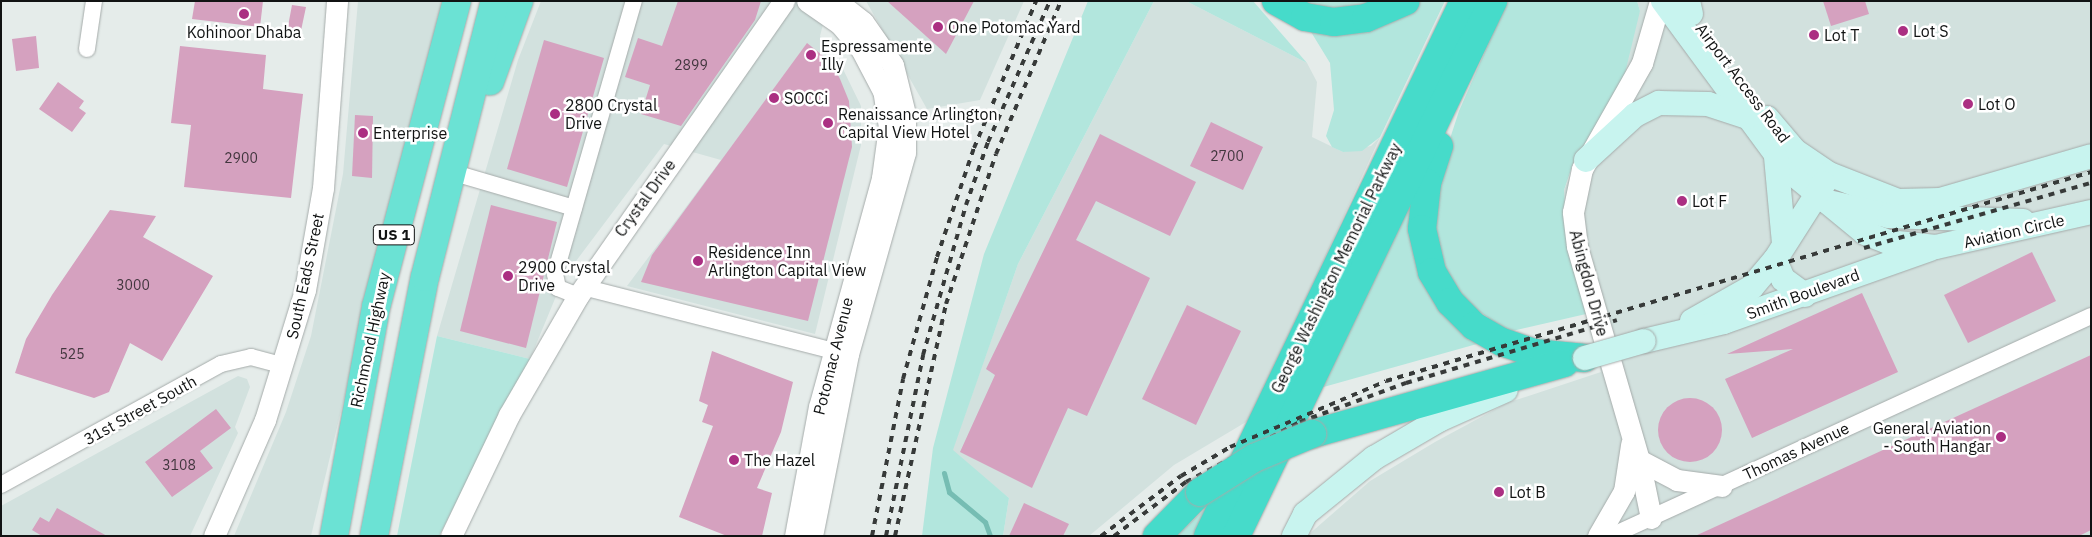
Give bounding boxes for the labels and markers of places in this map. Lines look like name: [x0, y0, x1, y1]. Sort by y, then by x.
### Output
marker: Kohinoor Dhaba: [238, 8, 250, 20]
place label: One Potomac Yard: [948, 17, 1080, 37]
marker: One Potomac Yard: [932, 21, 944, 33]
place label: Lot S: [1913, 21, 1949, 41]
place label: Kohinoor Dhaba: [187, 22, 301, 42]
place label: Lot T: [1824, 25, 1859, 45]
marker: Lot S: [1897, 25, 1909, 37]
marker: Lot T: [1808, 29, 1820, 41]
place label: Espressamente Illy: [821, 36, 932, 74]
marker: Espressamente Illy: [805, 49, 817, 61]
place label: SOCCi: [784, 88, 828, 108]
marker: SOCCi: [768, 92, 780, 104]
place label: Lot O: [1978, 94, 2016, 114]
place label: 2800 Crystal Drive: [565, 95, 657, 133]
marker: Lot O: [1962, 98, 1974, 110]
place label: Renaissance Arlington Capital View Hotel: [838, 104, 998, 142]
marker: 2800 Crystal Drive: [549, 108, 561, 120]
marker: Renaissance Arlington Capital View Hotel: [822, 117, 834, 129]
place label: Enterprise: [373, 123, 447, 143]
marker: Enterprise: [357, 127, 369, 139]
place label: Lot F: [1692, 191, 1727, 211]
marker: Lot F: [1676, 195, 1688, 207]
place label: Residence Inn Arlington Capital View: [708, 242, 866, 280]
marker: Residence Inn Arlington Capital View: [692, 255, 704, 267]
place label: 2900 Crystal Drive: [518, 257, 610, 295]
marker: 2900 Crystal Drive: [502, 270, 514, 282]
place label: General Aviation - South Hangar: [1873, 418, 1991, 456]
marker: General Aviation - South Hangar: [1995, 431, 2007, 443]
place label: The Hazel: [744, 450, 815, 470]
marker: The Hazel: [728, 454, 740, 466]
place label: Lot B: [1509, 482, 1546, 502]
marker: Lot B: [1493, 486, 1505, 498]

